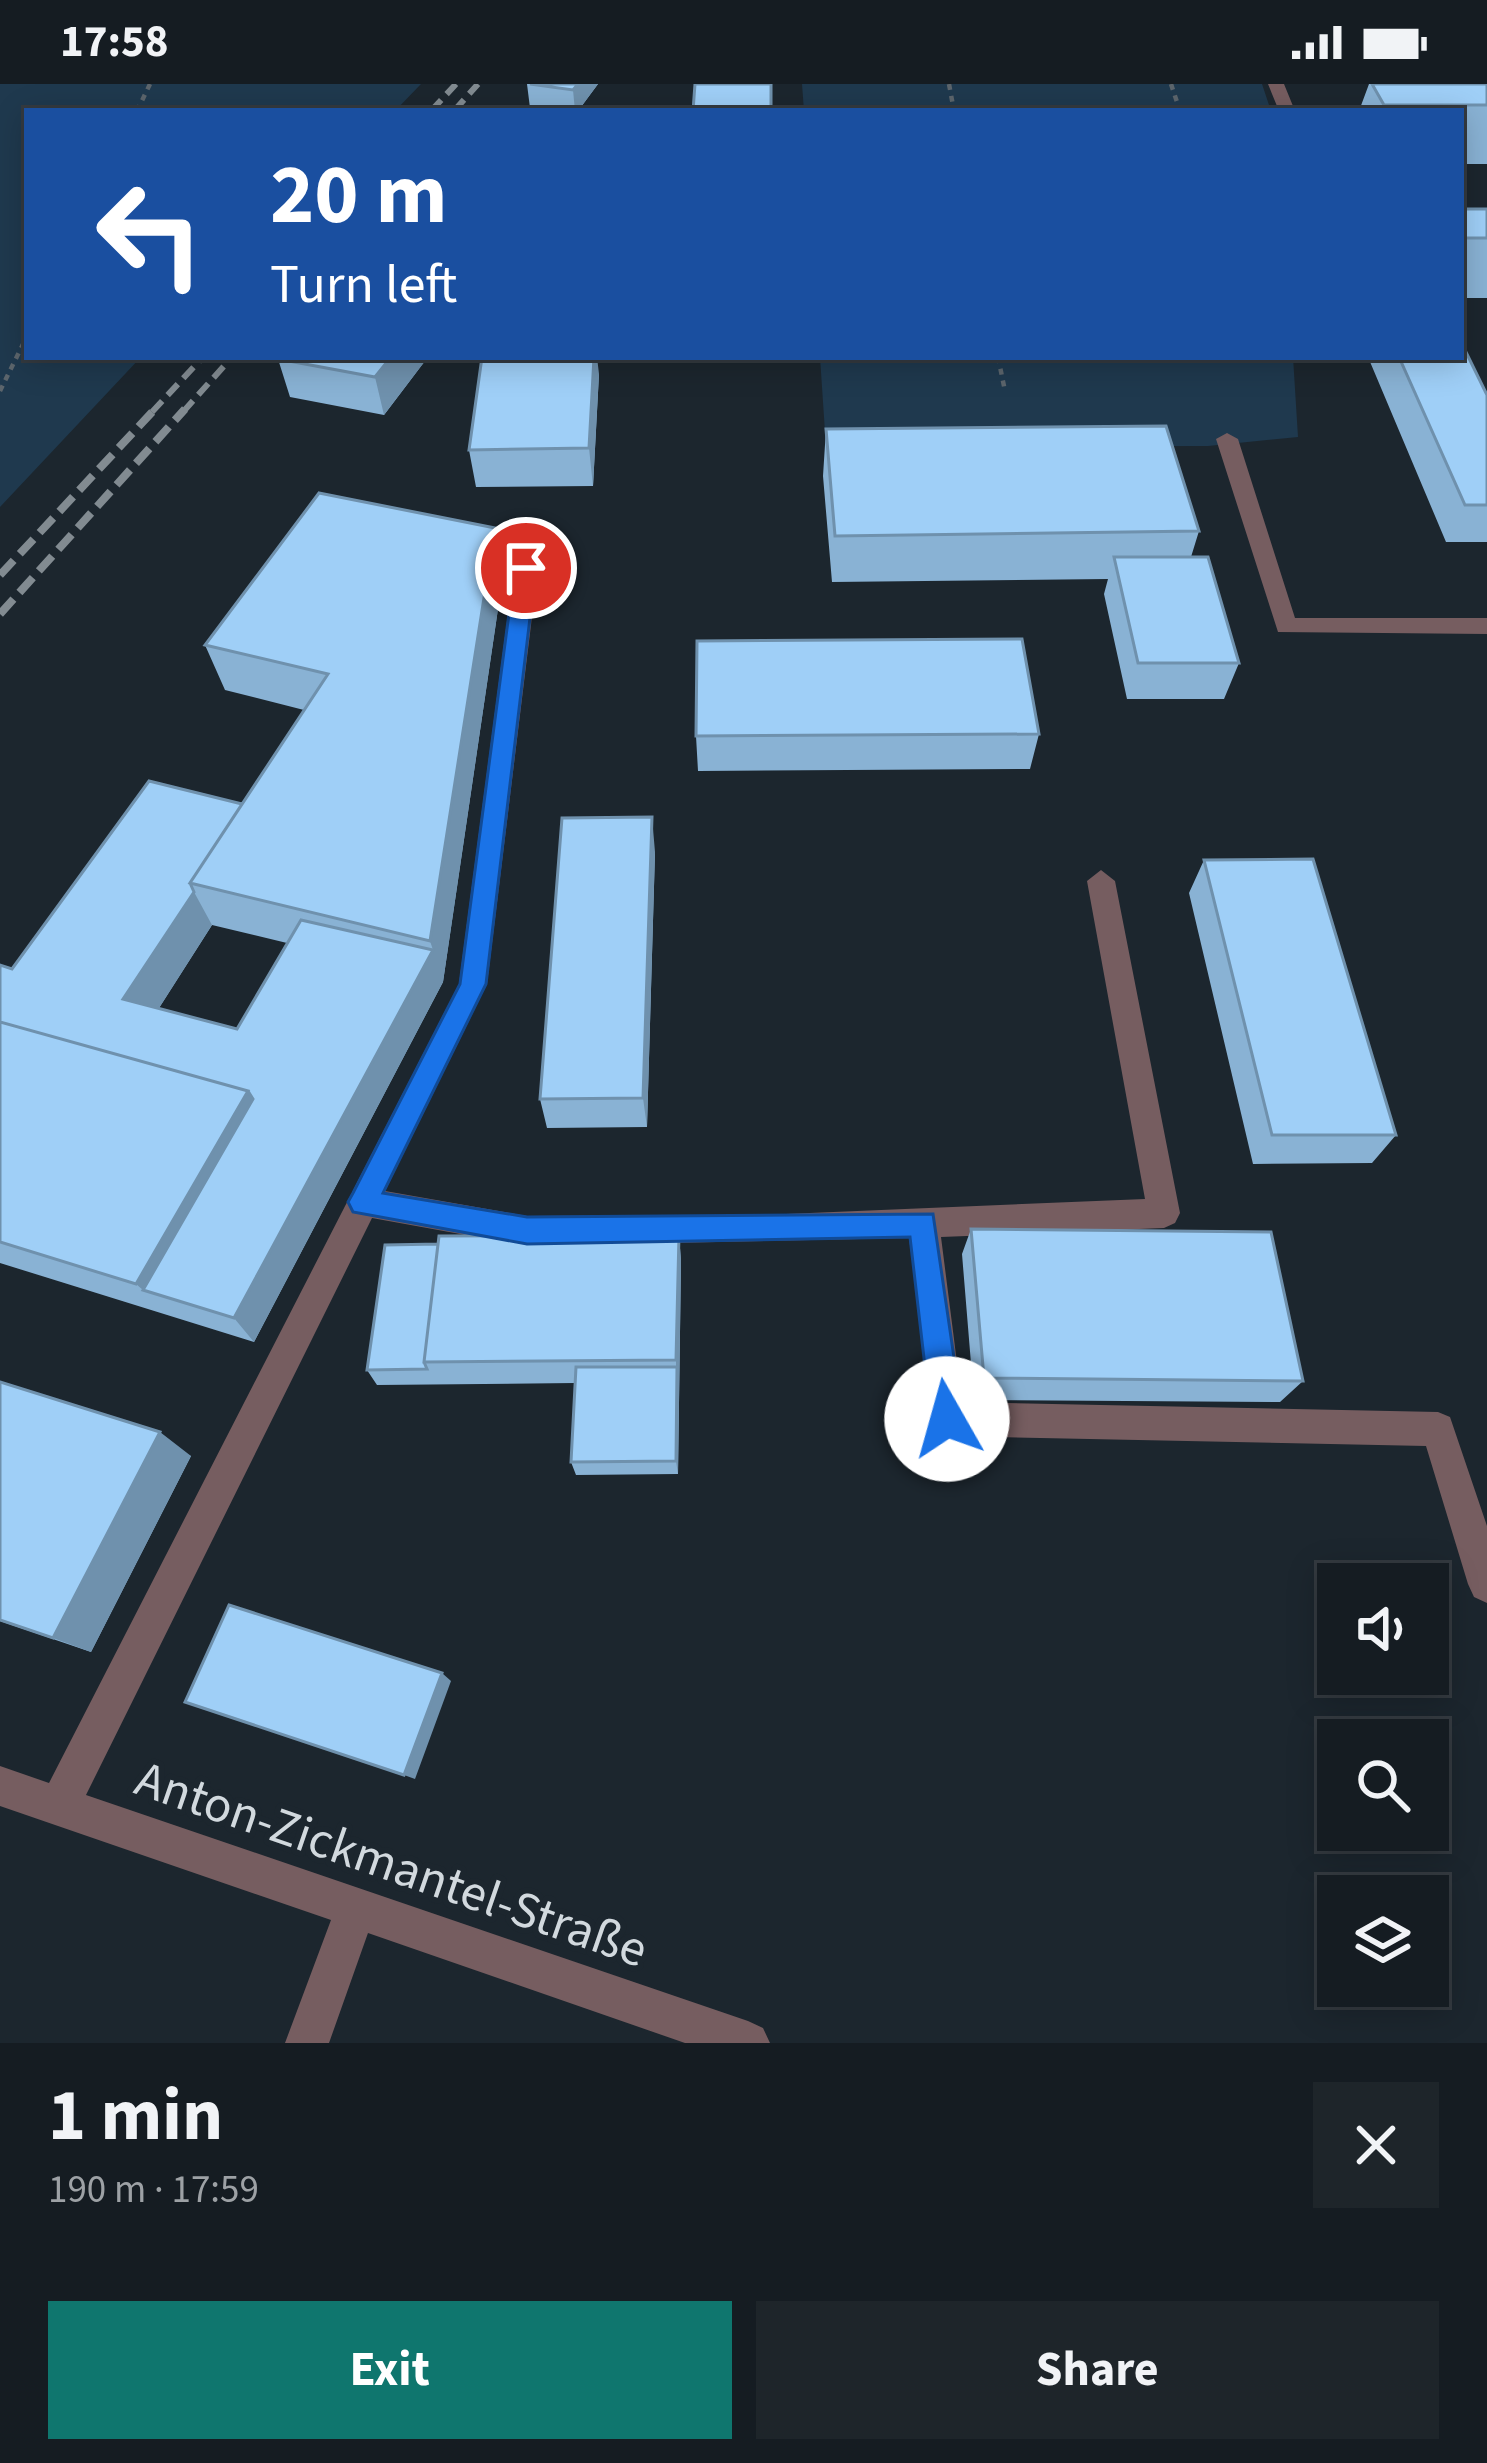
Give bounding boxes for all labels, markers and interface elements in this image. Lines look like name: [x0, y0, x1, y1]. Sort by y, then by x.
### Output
text: 17:58: [60, 10, 169, 74]
text: 20 m: [270, 136, 448, 256]
icon: left: [72, 156, 228, 312]
text: Turn left: [270, 247, 457, 324]
pin: [475, 517, 577, 619]
icon: arrive: [493, 535, 559, 601]
position arrow: [884, 1356, 1010, 1482]
map controls: [1317, 1563, 1449, 2007]
button: sound: [1317, 1563, 1449, 1695]
button: search: [1317, 1719, 1449, 1851]
street label: Anton-Zickmantel-Straße: [126, 1743, 657, 1986]
button: layers: [1317, 1875, 1449, 2007]
text: 1 min: [48, 2065, 223, 2168]
button: close: [1313, 2082, 1439, 2208]
text: 190 m · 17:59: [48, 2162, 259, 2218]
button: Exit: [48, 2301, 732, 2439]
button: Share: [756, 2301, 1439, 2439]

